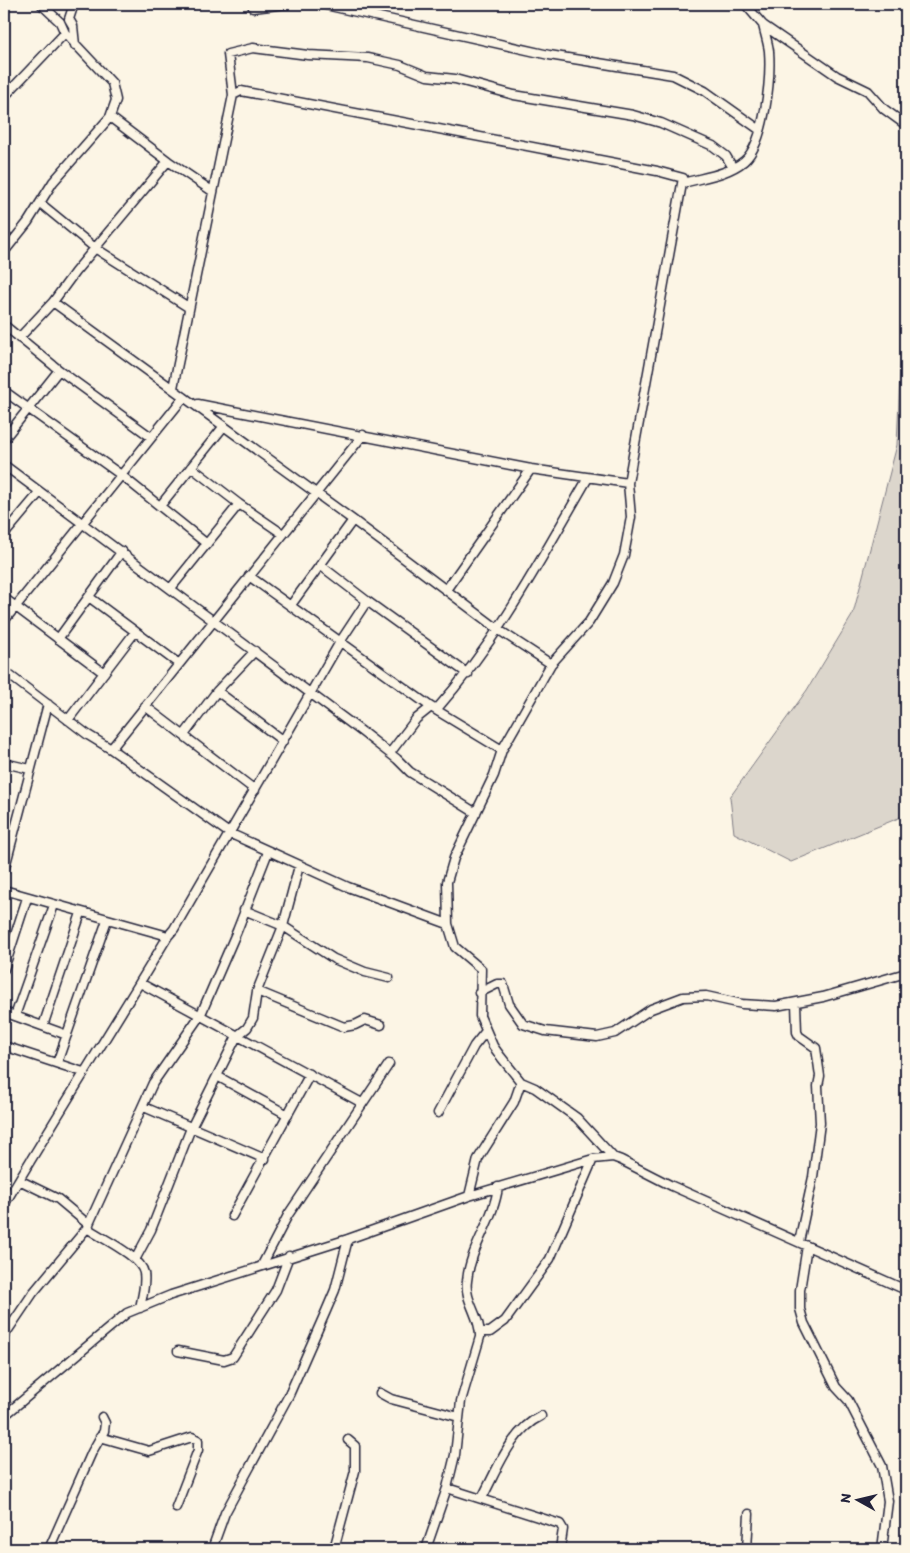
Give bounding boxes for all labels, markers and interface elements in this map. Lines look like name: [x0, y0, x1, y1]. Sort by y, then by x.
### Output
north arrow: [832, 1476, 882, 1526]
text: N: [837, 1492, 855, 1504]

